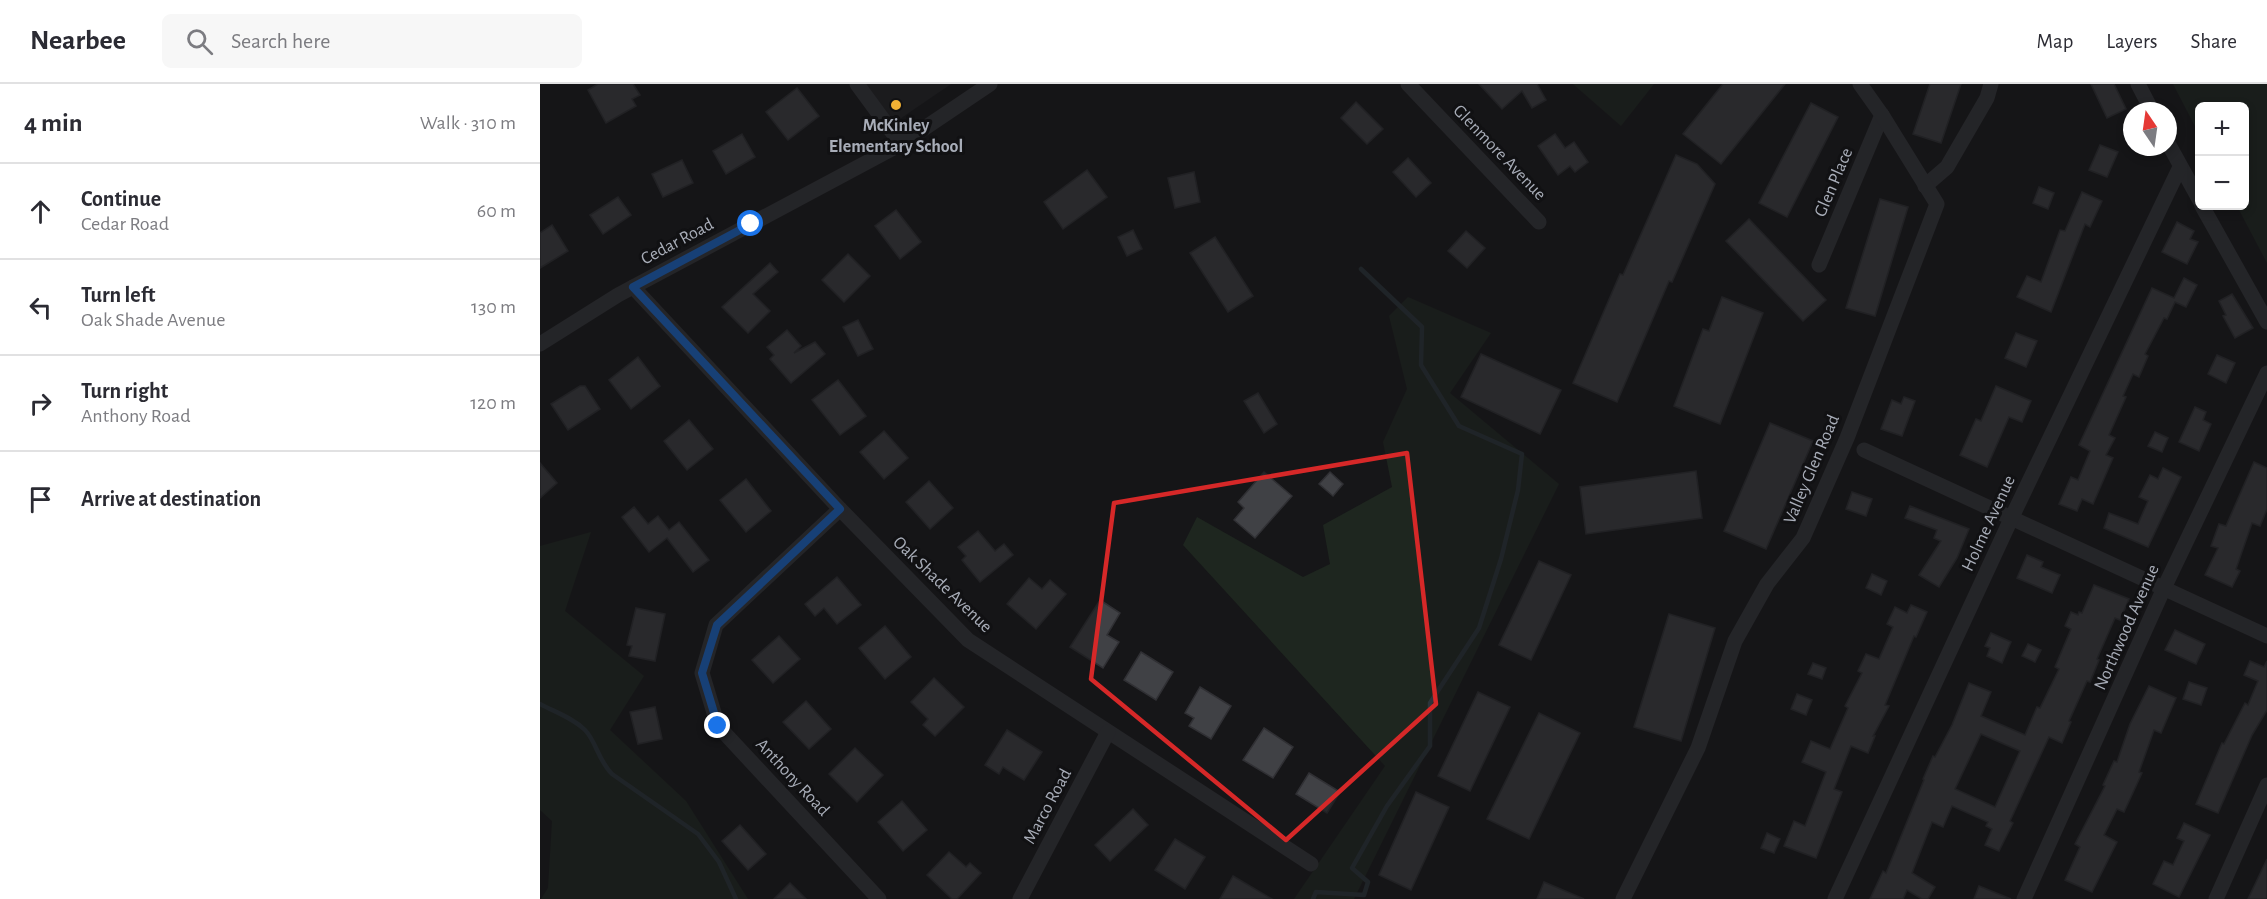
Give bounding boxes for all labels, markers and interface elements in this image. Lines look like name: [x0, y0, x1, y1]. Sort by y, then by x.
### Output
search box: [162, 14, 582, 68]
icon: search: [183, 25, 216, 58]
text: Nearbee: [30, 27, 126, 55]
text: Search here: [231, 30, 330, 52]
text: Map: [2037, 31, 2073, 52]
text: Layers: [2106, 31, 2157, 52]
text: Share: [2190, 31, 2237, 52]
marker: McKinley Elementary School: [889, 98, 903, 112]
street label: Glenmore Avenue: [1449, 101, 1549, 204]
north arrow: [2123, 102, 2177, 156]
map controls: [2195, 102, 2249, 210]
button: +: [2195, 102, 2249, 156]
text: 4 min: [24, 110, 83, 136]
text: Walk · 310 m: [420, 113, 516, 133]
place label: McKinley Elementary School: [829, 117, 963, 156]
street label: Glen Place: [1811, 145, 1856, 219]
button: −: [2195, 156, 2249, 210]
text: Continue: [81, 188, 161, 210]
icon: ahead: [24, 195, 57, 228]
text: 60 m: [477, 201, 516, 221]
route start: [737, 210, 763, 236]
text: Cedar Road: [81, 214, 169, 234]
street label: Cedar Road: [638, 215, 717, 268]
text: Turn left: [81, 284, 155, 306]
icon: left: [24, 291, 57, 324]
text: 130 m: [471, 297, 516, 317]
text: Oak Shade Avenue: [81, 310, 225, 330]
text: Turn right: [81, 380, 168, 402]
icon: right: [24, 387, 57, 420]
text: 120 m: [470, 393, 516, 413]
text: Anthony Road: [81, 406, 191, 426]
street label: Valley Glen Road: [1781, 412, 1843, 527]
street label: Holme Avenue: [1959, 473, 2019, 574]
icon: arrive: [24, 483, 57, 516]
text: Arrive at destination: [81, 488, 261, 510]
street label: Oak Shade Avenue: [889, 533, 995, 636]
street label: Northwood Avenue: [2091, 562, 2163, 693]
route end: [704, 712, 730, 738]
street label: Anthony Road: [752, 735, 833, 820]
street label: Marco Road: [1021, 766, 1075, 847]

